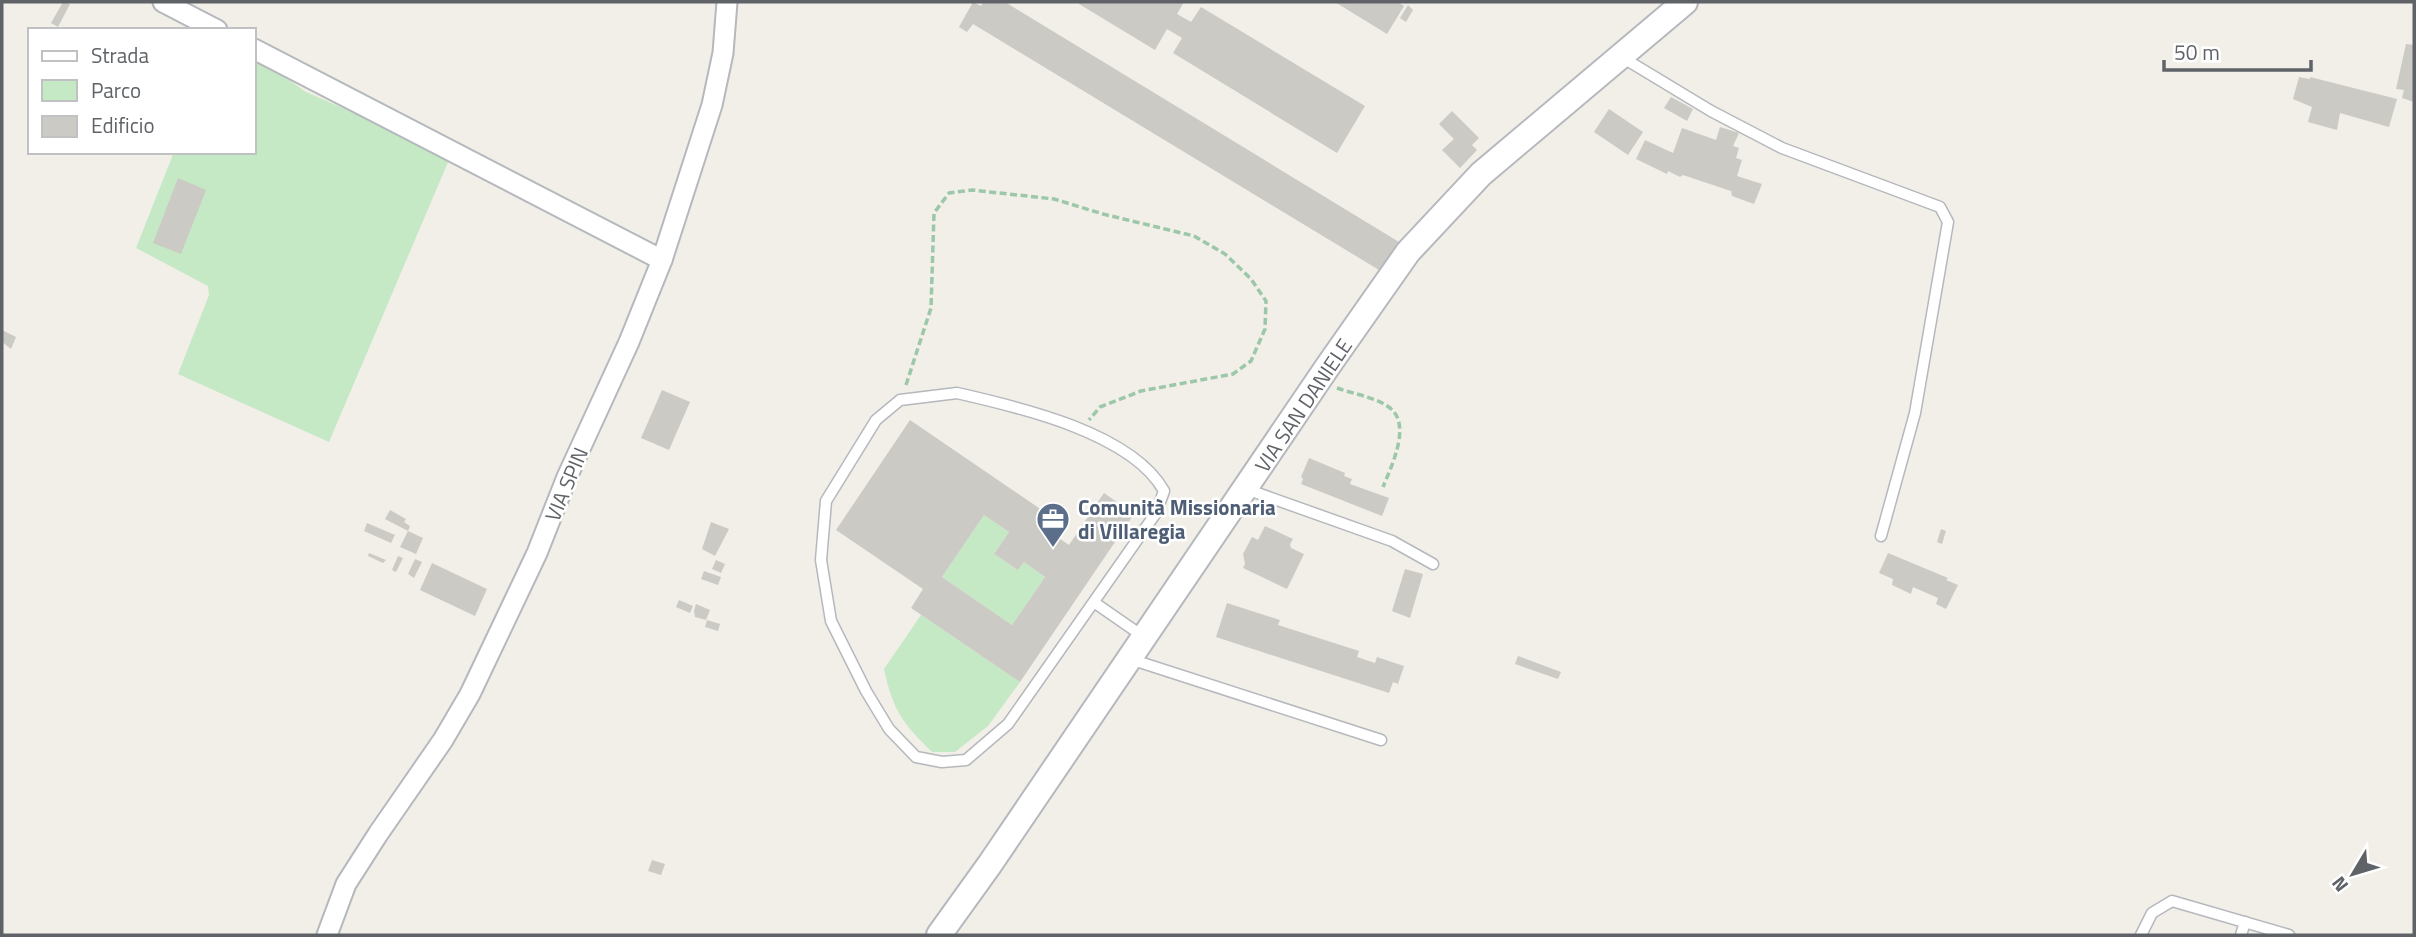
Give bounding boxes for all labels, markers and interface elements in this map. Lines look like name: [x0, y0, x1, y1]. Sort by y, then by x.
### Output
legend: [28, 28, 256, 154]
scale bar: [2164, 28, 2311, 72]
text: 50 m: [2174, 36, 2220, 68]
text: Strada: [91, 39, 149, 71]
text: Parco: [91, 74, 141, 106]
text: Edificio: [91, 109, 155, 141]
street label: VIA SAN DANIELE: [1246, 332, 1360, 478]
street label: VIA SPIN: [536, 442, 596, 526]
place label: Comunità Missionaria di Villaregia: [1078, 491, 1276, 547]
office icon: Comunità Missionaria di Villaregia: [1034, 500, 1072, 549]
north arrow: [2318, 839, 2388, 909]
text: N: [2324, 871, 2355, 899]

